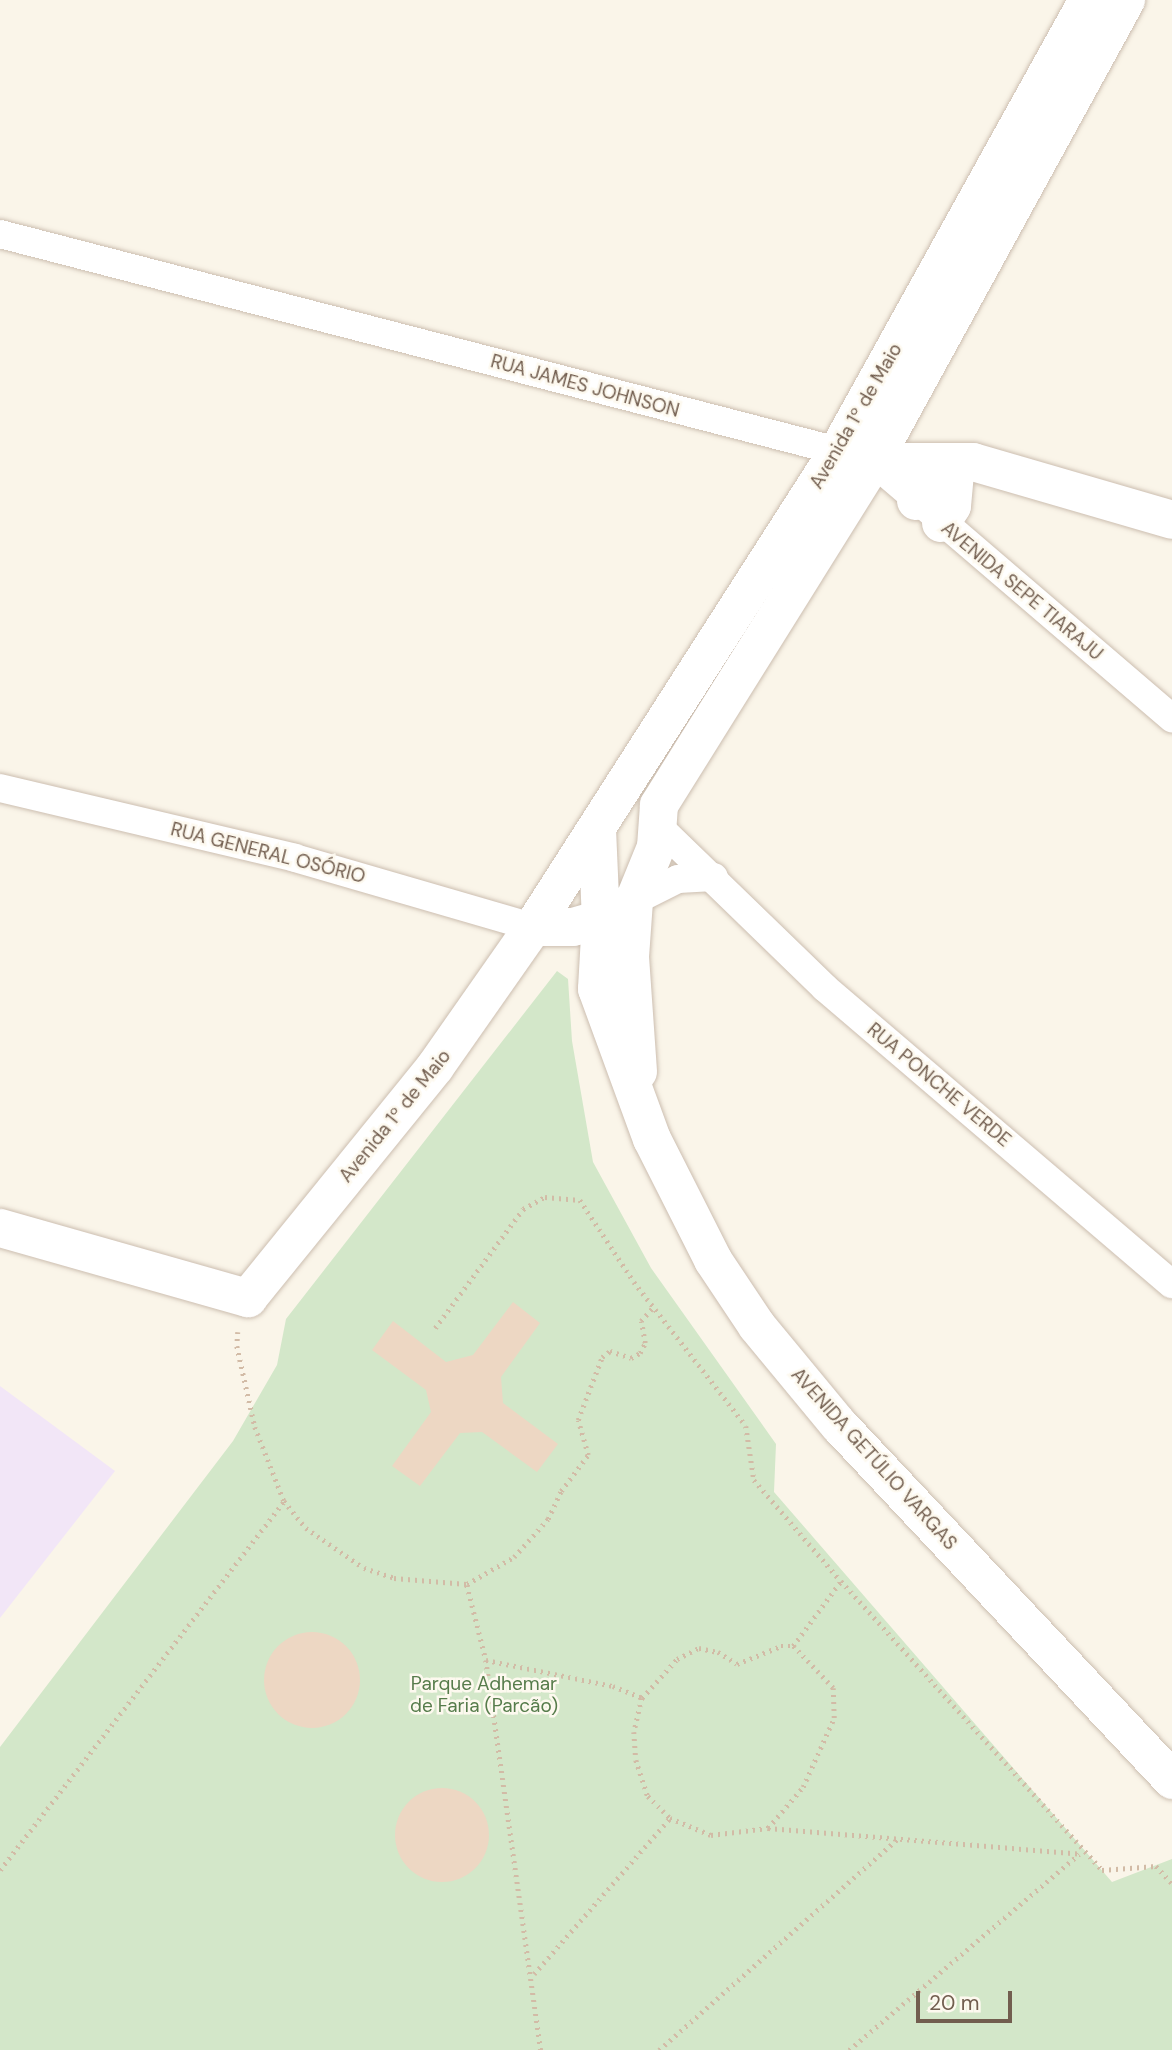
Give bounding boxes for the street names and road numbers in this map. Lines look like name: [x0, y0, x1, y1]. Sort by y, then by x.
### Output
street label: Avenida 1º de Maio: [805, 339, 907, 493]
street label: RUA JAMES JOHNSON: [488, 350, 682, 422]
street label: AVENIDA SEPE TIARAJU: [937, 517, 1107, 665]
street label: RUA GENERAL OSÓRIO: [168, 818, 368, 888]
street label: RUA PONCHE VERDE: [863, 1018, 1015, 1152]
street label: Avenida 1º de Maio: [334, 1045, 456, 1187]
street label: AVENIDA GETÚLIO VARGAS: [786, 1363, 962, 1555]

